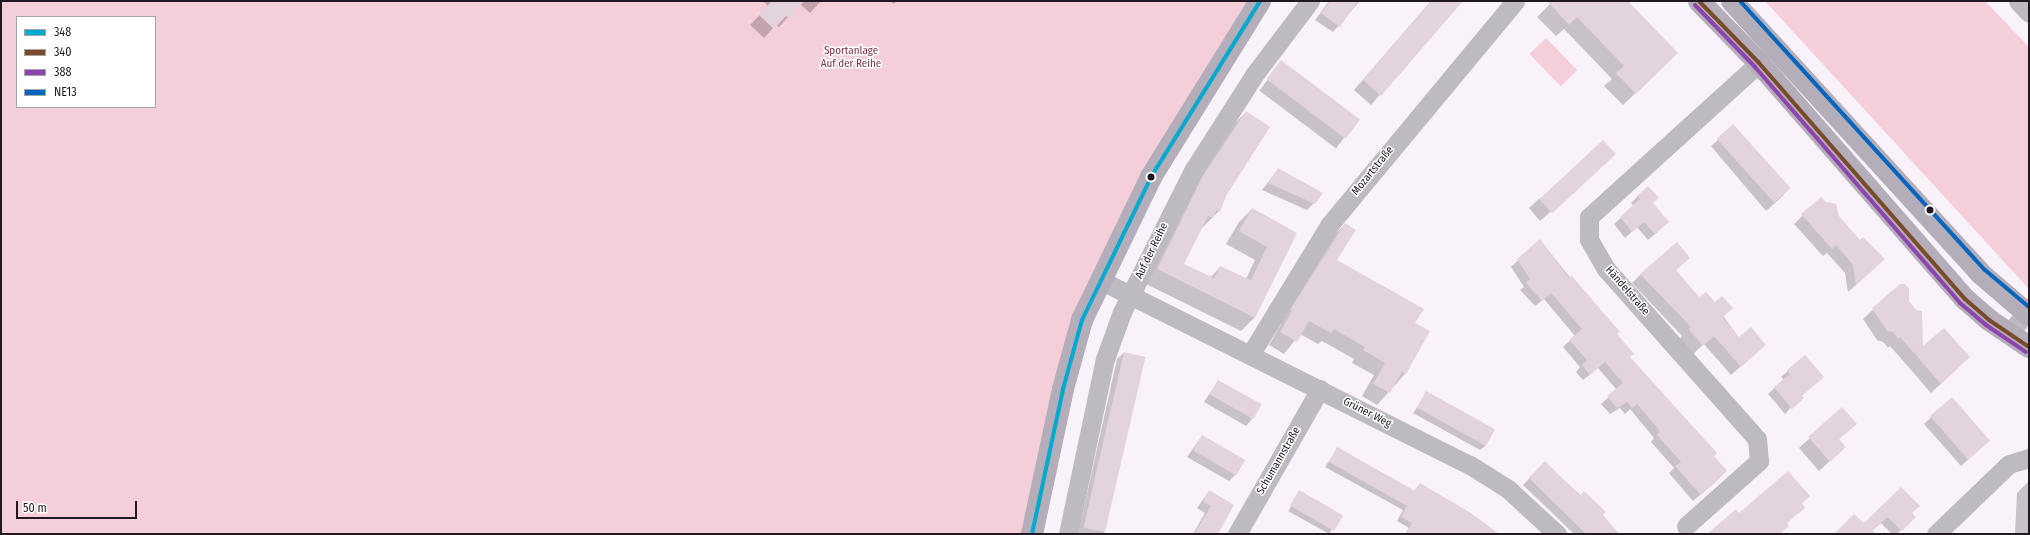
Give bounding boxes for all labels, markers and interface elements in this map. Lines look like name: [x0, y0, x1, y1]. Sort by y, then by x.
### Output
legend: [16, 16, 156, 108]
text: 348: [54, 25, 71, 39]
text: 340: [54, 45, 71, 59]
park label: Sportanlage Auf der Reihe: [821, 45, 881, 71]
text: 388: [54, 65, 71, 79]
text: NE13: [54, 85, 77, 99]
street label: Mozartstraße: [1349, 144, 1397, 198]
unlabelled marker: [1146, 172, 1156, 182]
unlabelled marker: [1925, 205, 1935, 215]
street label: Auf der Reihe: [1133, 221, 1171, 281]
street label: Händelstraße: [1602, 264, 1652, 318]
street label: Grüner Weg: [1341, 395, 1393, 431]
street label: Schumannstraße: [1254, 425, 1304, 497]
scale bar: [18, 493, 139, 519]
text: 50 m: [23, 501, 47, 515]

